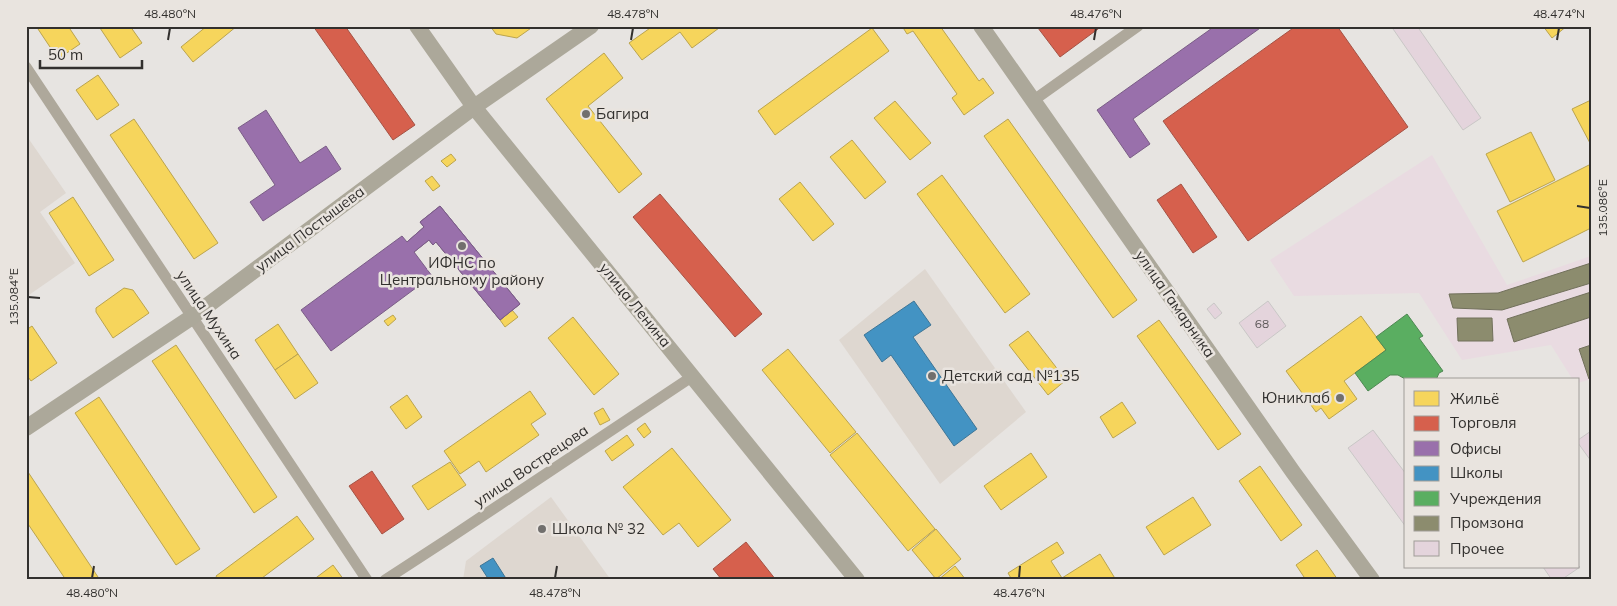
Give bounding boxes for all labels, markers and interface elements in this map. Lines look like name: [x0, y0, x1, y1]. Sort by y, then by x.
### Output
text: 48.480°N: [144, 6, 196, 21]
text: 48.478°N: [607, 6, 659, 21]
text: 48.476°N: [1070, 6, 1122, 21]
text: 48.474°N: [1533, 6, 1585, 21]
scale bar: [40, 38, 142, 70]
text: 50 m: [48, 45, 83, 64]
place label: Багира: [596, 104, 649, 123]
marker: Багира: [580, 108, 592, 120]
text: 135.086°E: [1595, 179, 1610, 237]
street label: улица Постышева: [251, 181, 368, 276]
marker: ИФНС по Центральному району: [456, 240, 468, 252]
street label: улица Гамарника: [1131, 246, 1219, 361]
place label: ИФНС по Центральному району: [380, 253, 544, 289]
street label: улица Ленина: [595, 259, 675, 351]
street label: улица Мухина: [173, 266, 246, 363]
text: 135.084°E: [6, 268, 21, 326]
house number: 68: [1255, 316, 1269, 331]
place label: Детский сад №135: [942, 366, 1080, 385]
marker: Детский сад №135: [926, 370, 938, 382]
legend: [1404, 378, 1580, 568]
place label: Юниклаб: [1262, 388, 1330, 407]
text: Жильё: [1450, 389, 1499, 408]
marker: Юниклаб: [1334, 392, 1346, 404]
text: Торговля: [1450, 413, 1517, 432]
street label: улица Вострецова: [470, 420, 592, 511]
text: Офисы: [1450, 439, 1502, 458]
text: Школы: [1450, 463, 1503, 482]
text: Учреждения: [1449, 489, 1542, 508]
text: Промзона: [1450, 513, 1524, 532]
place label: Школа № 32: [552, 519, 645, 538]
marker: Школа № 32: [536, 523, 548, 535]
text: Прочее: [1450, 539, 1504, 558]
text: 48.480°N: [66, 585, 118, 600]
text: 48.478°N: [529, 585, 581, 600]
text: 48.476°N: [993, 585, 1045, 600]

